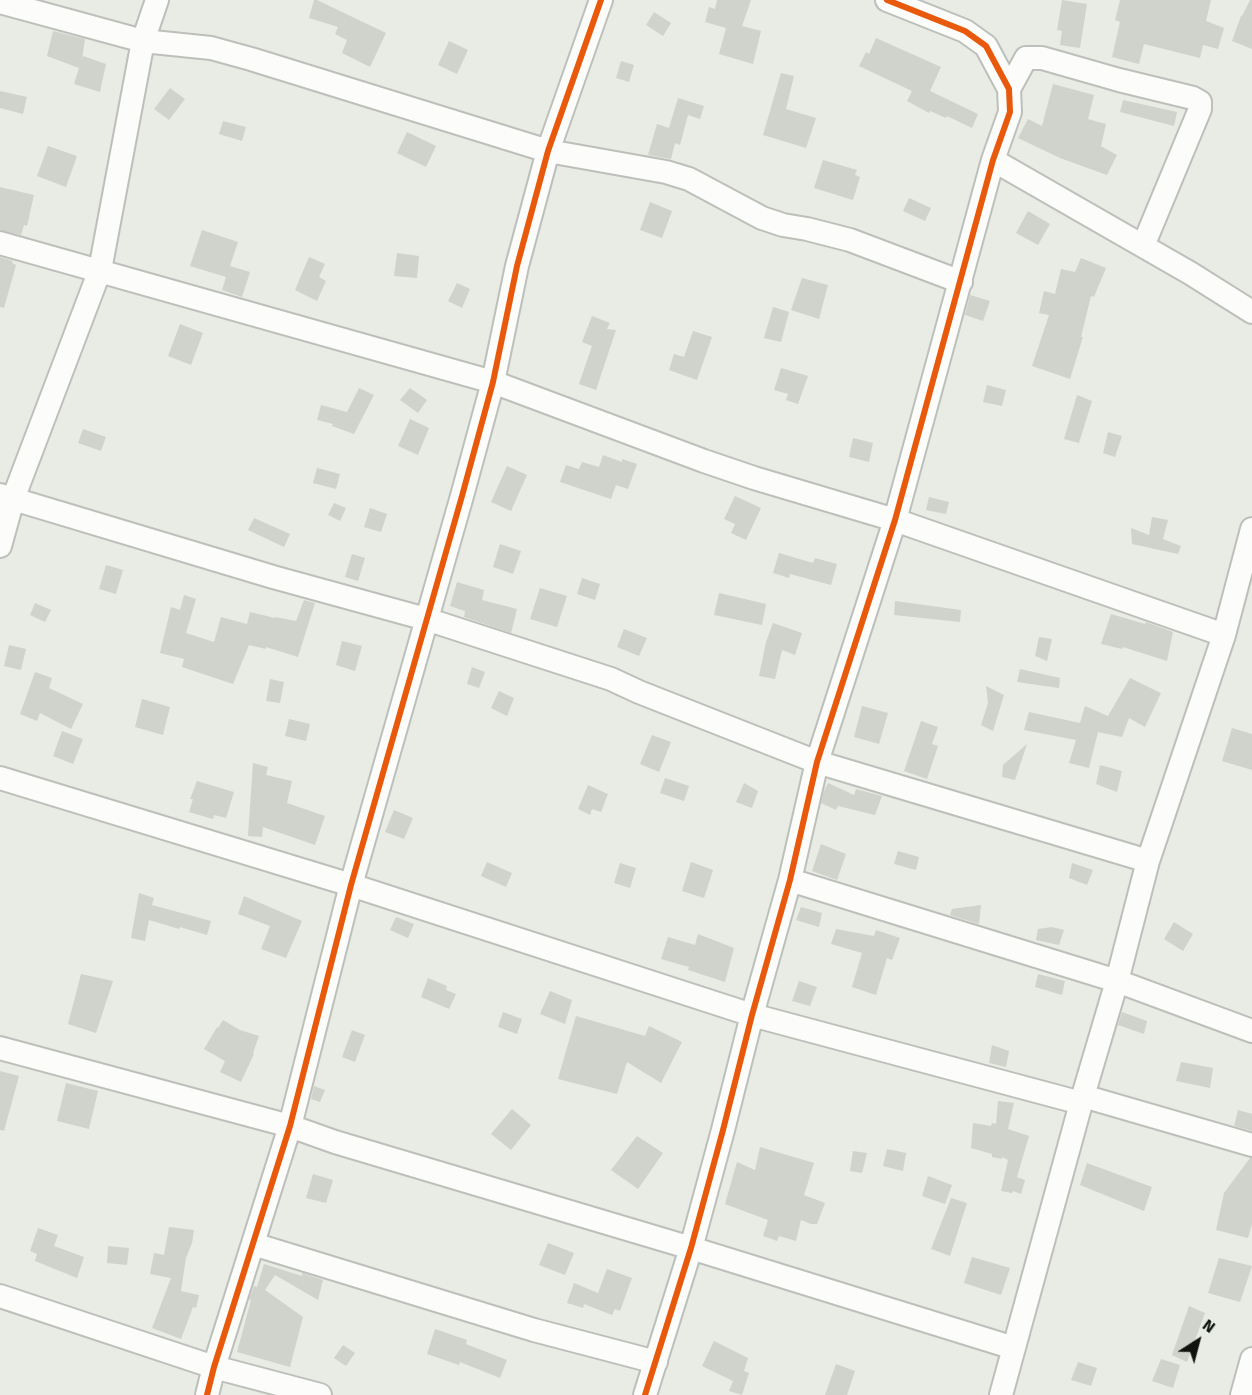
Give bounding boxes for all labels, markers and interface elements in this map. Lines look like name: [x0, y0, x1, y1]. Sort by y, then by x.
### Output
north arrow: [1168, 1311, 1228, 1371]
text: N: [1199, 1315, 1219, 1337]

